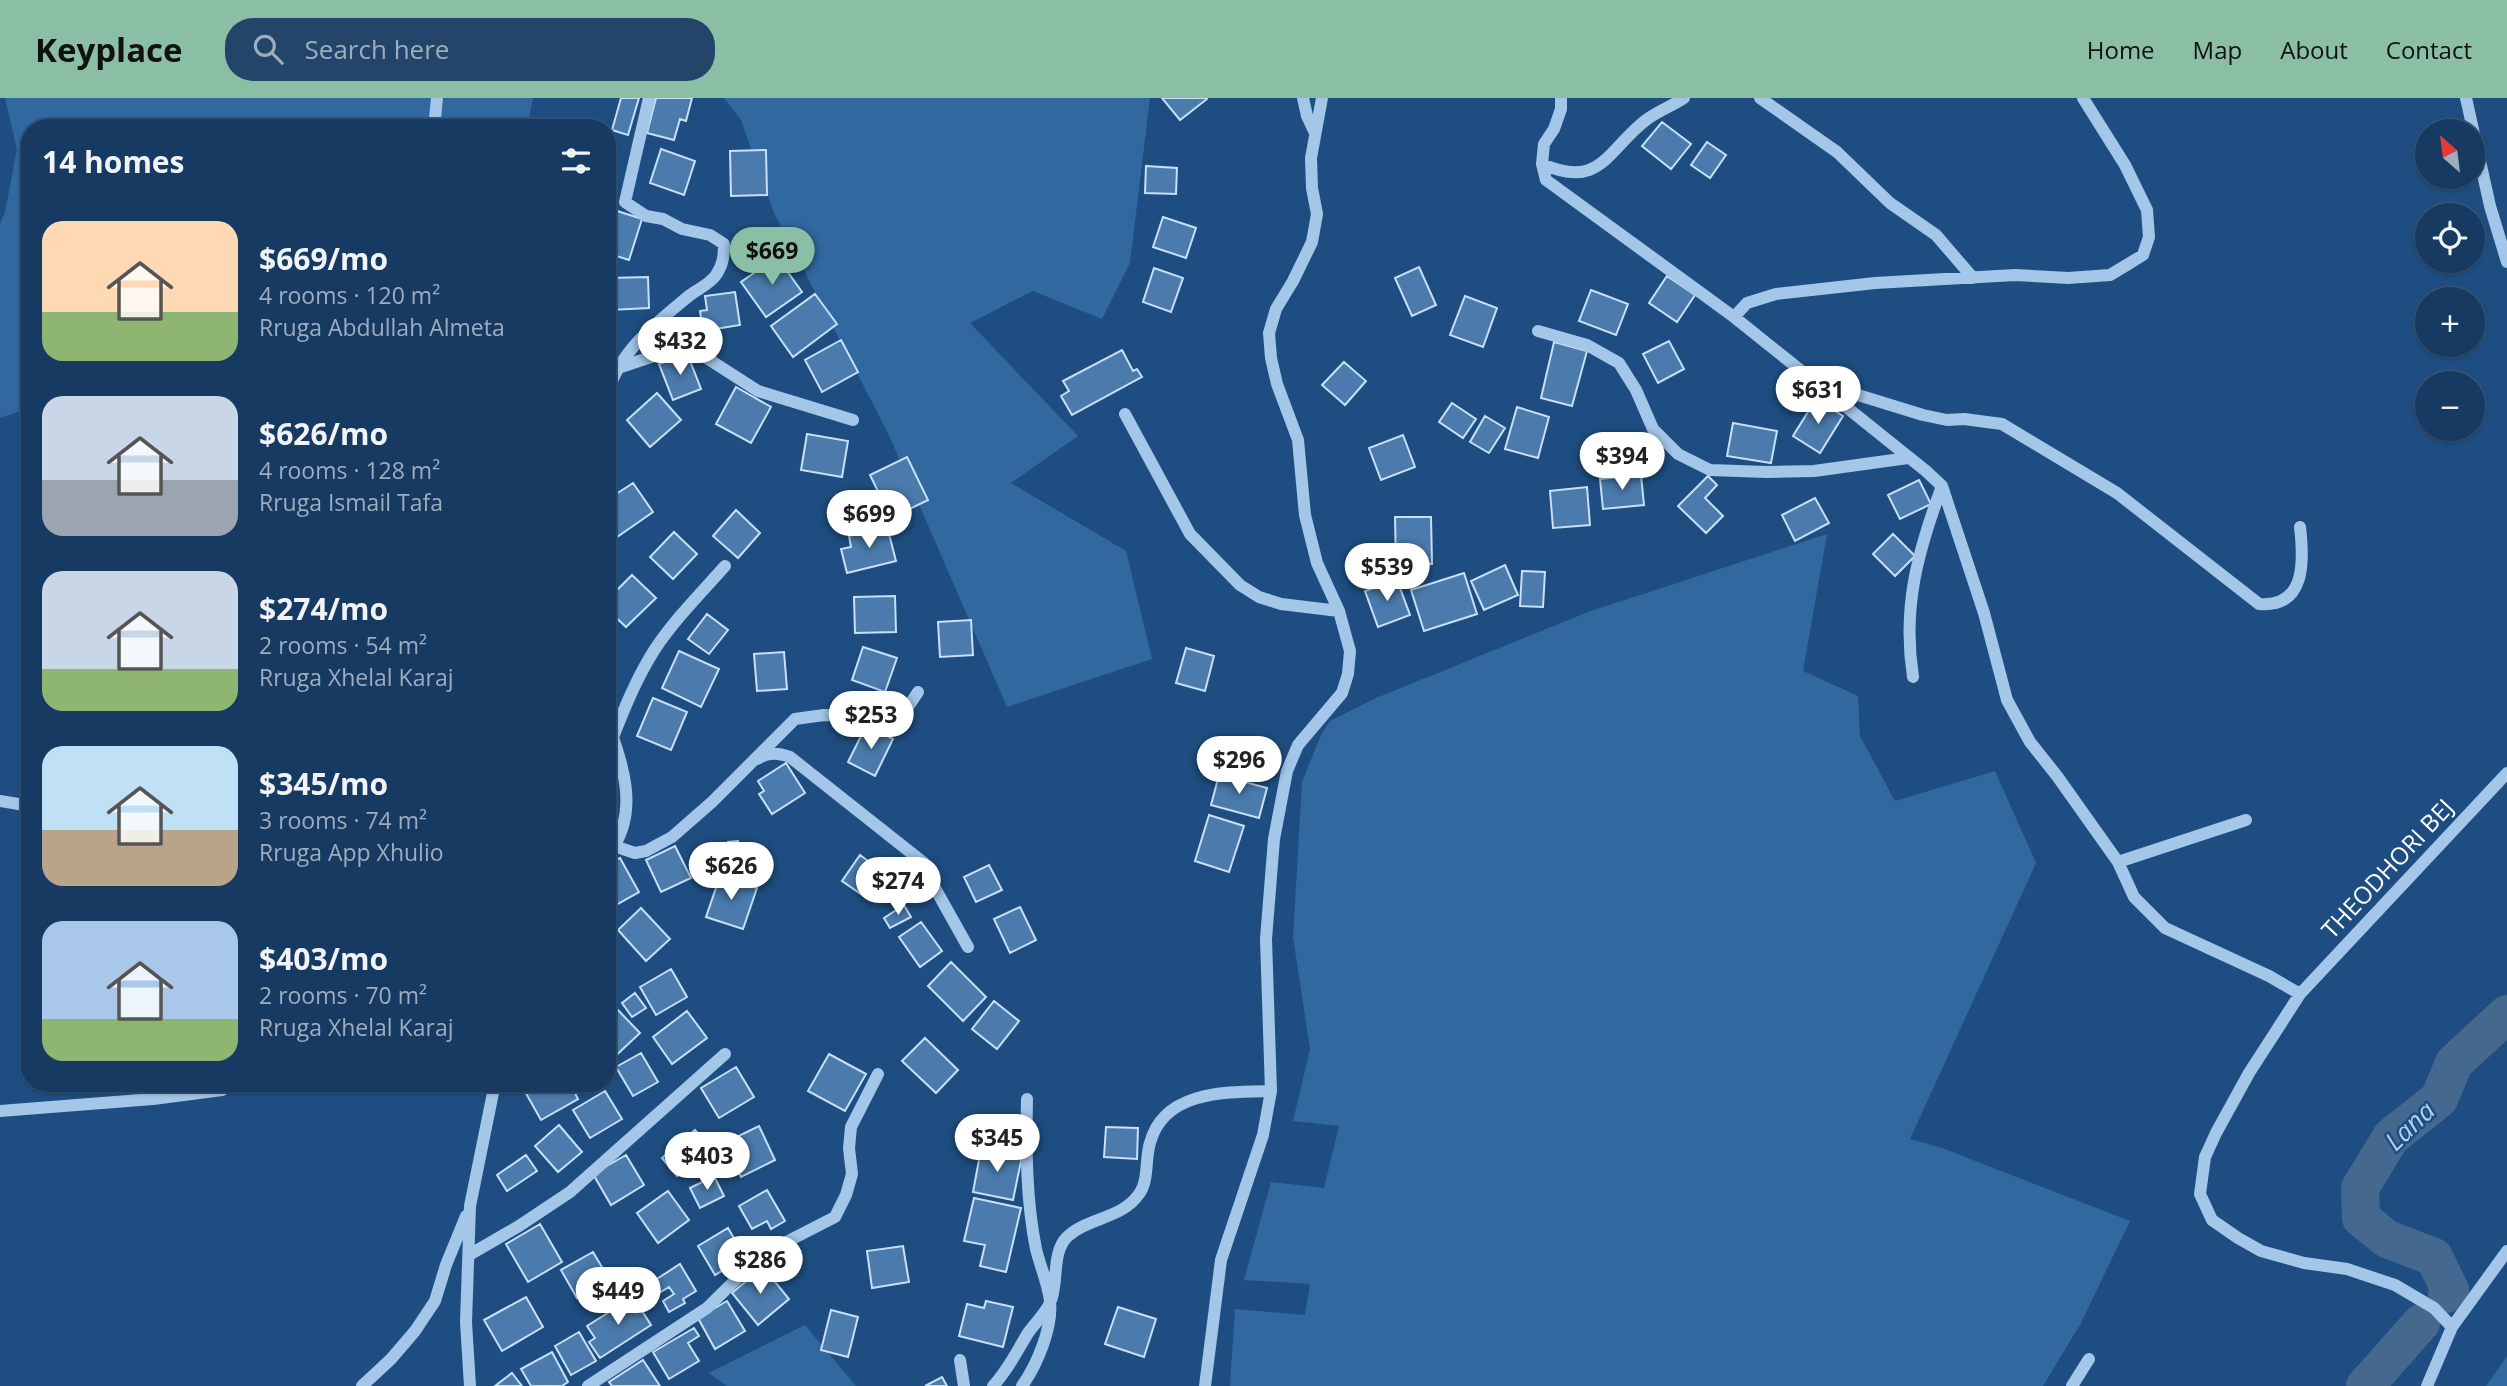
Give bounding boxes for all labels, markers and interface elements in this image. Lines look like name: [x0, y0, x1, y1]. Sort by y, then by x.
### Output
search box: [225, 18, 715, 81]
text: Keyplace: [35, 27, 183, 72]
icon: search: [249, 30, 287, 68]
text: Search here: [305, 31, 449, 67]
text: Home: [2087, 33, 2155, 66]
text: Map: [2193, 33, 2242, 66]
text: About: [2280, 33, 2348, 66]
text: Contact: [2386, 33, 2472, 66]
north arrow: [2415, 119, 2485, 189]
map controls: [2415, 119, 2485, 441]
text: 14 homes: [42, 141, 185, 182]
icon: filters: [557, 142, 595, 180]
button: locate: [2415, 203, 2485, 273]
pin: $669: [731, 228, 813, 287]
text: $669: [746, 234, 798, 266]
text: $669/mo: [259, 238, 388, 279]
icon: home: [98, 249, 182, 333]
text: 4 rooms · 120 m²: [259, 279, 440, 311]
button: +: [2415, 287, 2485, 357]
text: Rruga Abdullah Almeta: [259, 311, 505, 343]
pin: $432: [639, 317, 721, 377]
text: $432: [654, 324, 706, 356]
pin: $631: [1777, 366, 1859, 426]
button: −: [2415, 371, 2485, 441]
text: $631: [1792, 373, 1844, 405]
text: $626/mo: [259, 413, 388, 454]
icon: home: [98, 424, 182, 508]
pin: $394: [1581, 432, 1663, 492]
text: $394: [1596, 439, 1648, 471]
text: 4 rooms · 128 m²: [259, 454, 440, 486]
text: Rruga Ismail Tafa: [259, 486, 443, 518]
pin: $699: [828, 490, 910, 550]
text: $699: [843, 497, 895, 529]
pin: $539: [1346, 544, 1428, 603]
text: $539: [1361, 550, 1413, 582]
text: $274/mo: [259, 588, 388, 629]
icon: home: [98, 599, 182, 683]
text: 2 rooms · 54 m²: [259, 629, 427, 661]
text: Rruga Xhelal Karaj: [259, 661, 453, 693]
pin: $253: [830, 692, 912, 751]
text: $253: [845, 698, 897, 730]
pin: $296: [1198, 736, 1280, 796]
text: $296: [1213, 743, 1265, 775]
text: $345/mo: [259, 763, 388, 804]
icon: home: [98, 774, 182, 858]
street label: THEODHORI BEJ: [2314, 791, 2460, 945]
text: 3 rooms · 74 m²: [259, 804, 427, 836]
text: Rruga App Xhulio: [259, 836, 444, 868]
pin: $626: [690, 842, 772, 902]
text: $626: [705, 849, 757, 881]
pin: $274: [857, 858, 939, 917]
text: $274: [872, 864, 924, 896]
text: $403/mo: [259, 938, 388, 979]
icon: home: [98, 949, 182, 1033]
text: 2 rooms · 70 m²: [259, 979, 427, 1011]
text: Rruga Xhelal Karaj: [259, 1011, 453, 1043]
water label: Lana: [2376, 1092, 2442, 1158]
pin: $345: [956, 1114, 1038, 1174]
text: $345: [971, 1121, 1023, 1153]
pin: $403: [666, 1132, 748, 1192]
text: $403: [681, 1139, 733, 1171]
pin: $286: [719, 1236, 801, 1296]
text: $286: [734, 1243, 786, 1275]
pin: $449: [577, 1268, 659, 1327]
text: $449: [592, 1274, 644, 1306]

